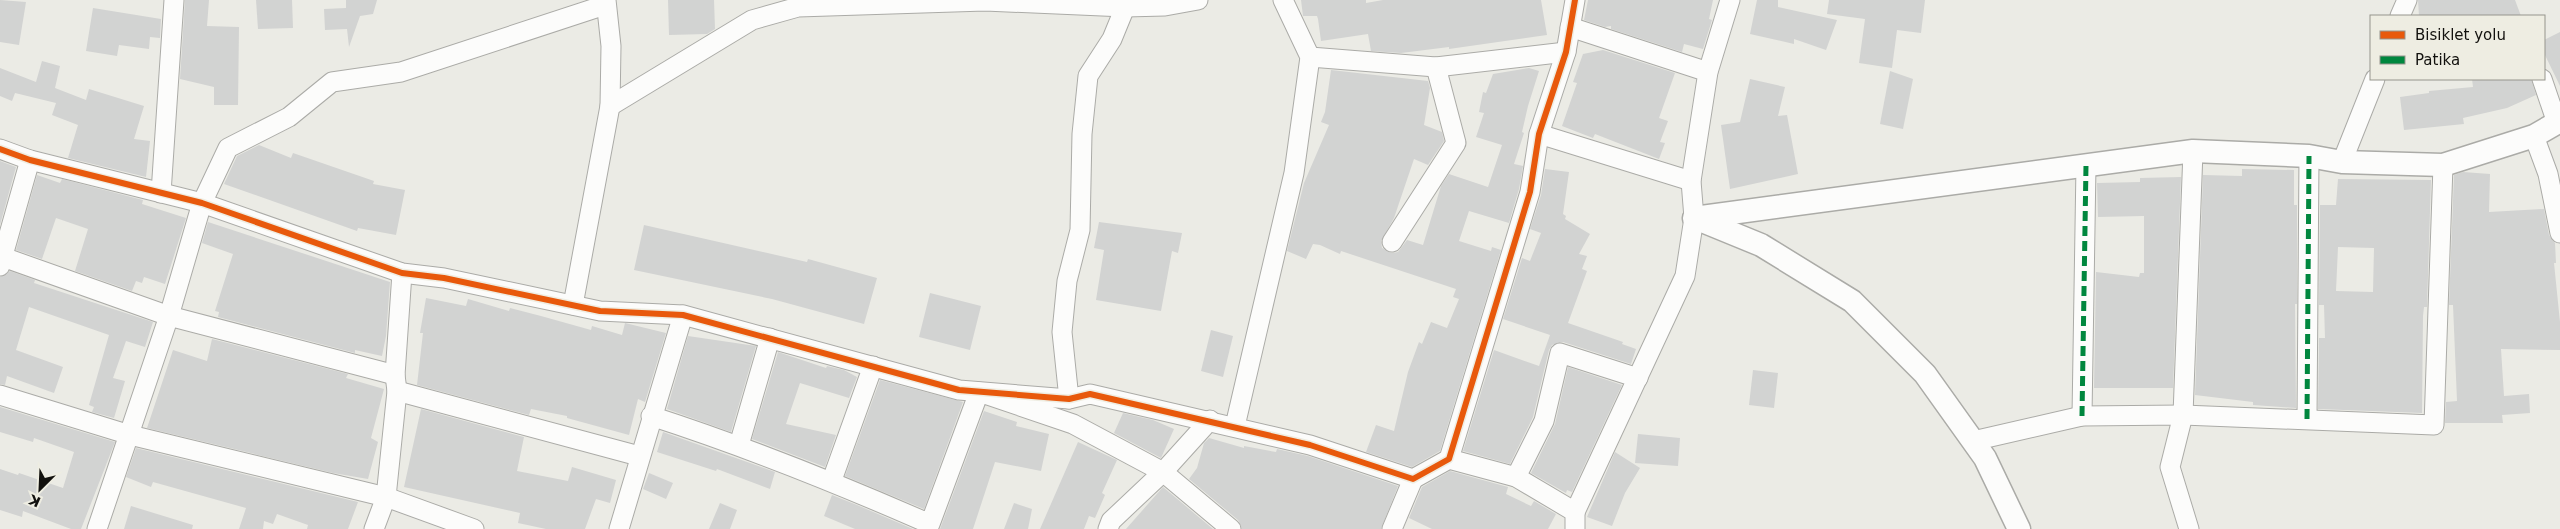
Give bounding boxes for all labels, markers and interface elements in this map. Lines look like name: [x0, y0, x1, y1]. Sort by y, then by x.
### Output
legend: [2370, 15, 2545, 80]
text: Bisiklet yolu: [2415, 26, 2506, 44]
text: Patika: [2415, 51, 2460, 69]
north arrow: [15, 464, 65, 514]
text: K: [25, 491, 43, 510]

